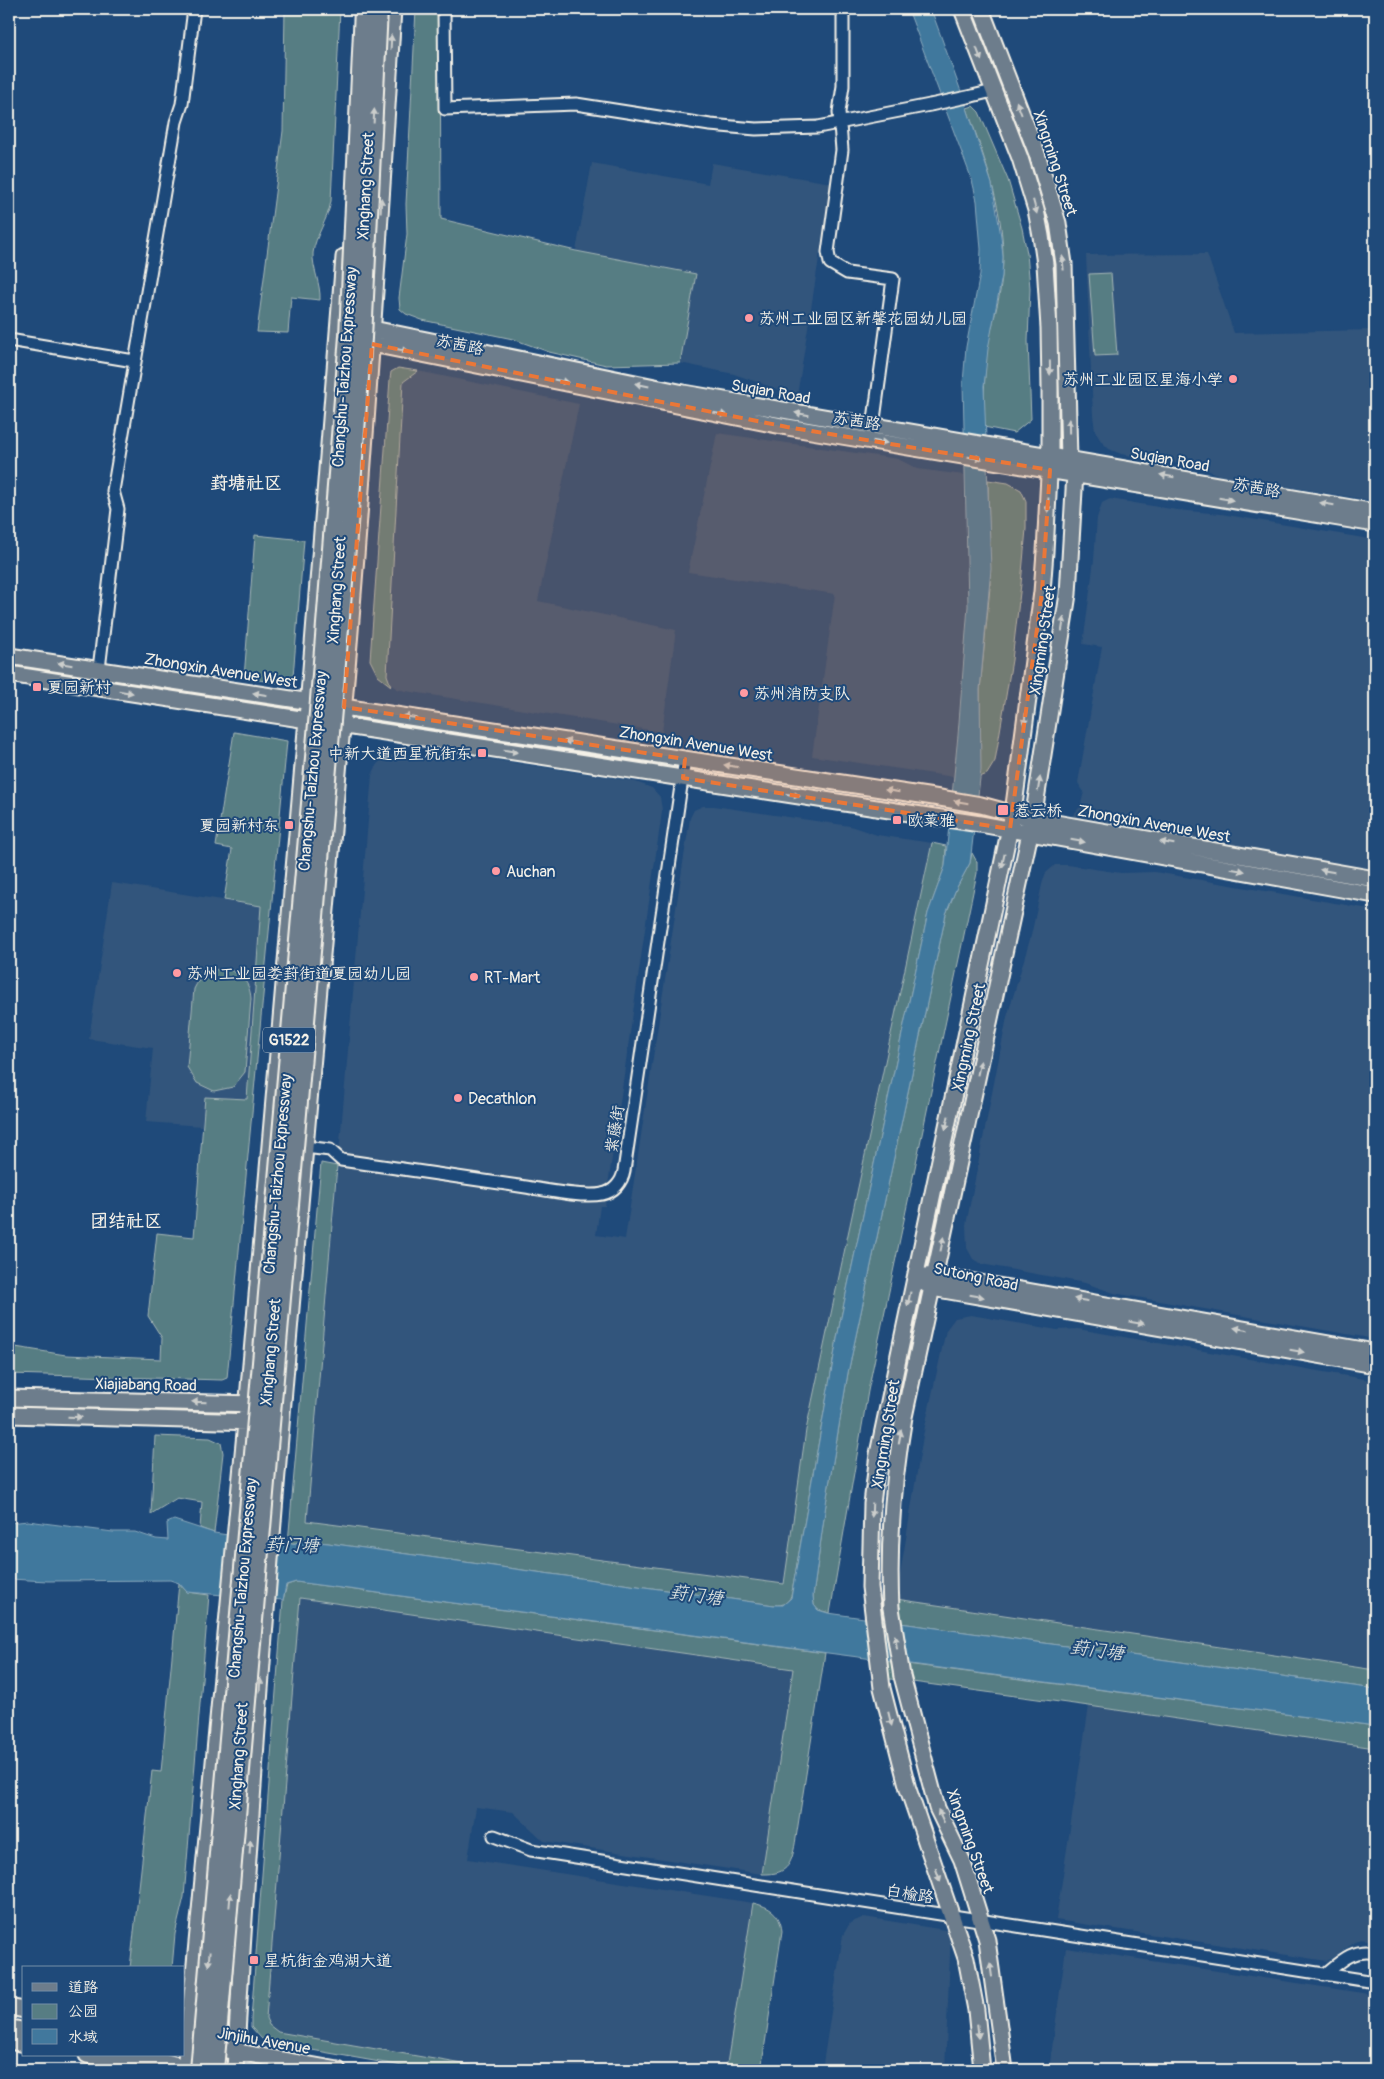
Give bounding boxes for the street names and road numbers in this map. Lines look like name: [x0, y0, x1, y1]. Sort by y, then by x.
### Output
street label: Xingming Street: [1029, 108, 1082, 219]
street label: Xinghang Street: [353, 131, 379, 240]
street label: Changshu-Taizhou Expressway: [328, 266, 362, 468]
street label: 苏茜路: [434, 331, 485, 359]
street label: Suqian Road: [730, 375, 812, 409]
street label: 苏茜路: [832, 407, 882, 435]
street label: Suqian Road: [1129, 443, 1211, 477]
street label: 苏茜路: [1231, 474, 1282, 502]
street label: Xinghang Street: [323, 535, 351, 644]
street label: Xingming Street: [1025, 584, 1061, 696]
street label: Zhongxin Avenue West: [143, 649, 299, 693]
street label: Changshu-Taizhou Expressway: [294, 670, 332, 872]
street label: Zhongxin Avenue West: [618, 722, 774, 766]
street label: Zhongxin Avenue West: [1076, 801, 1232, 847]
street label: Xingming Street: [948, 981, 990, 1093]
road number: G1522: [263, 1028, 315, 1052]
street label: Changshu-Taizhou Expressway: [259, 1073, 297, 1275]
street label: 紫藤街: [601, 1104, 629, 1154]
street label: Sutong Road: [932, 1258, 1020, 1296]
street label: Xinghang Street: [256, 1297, 286, 1406]
street label: Xiajiabang Road: [95, 1374, 197, 1396]
street label: Xingming Street: [868, 1378, 905, 1490]
street label: Changshu-Taizhou Expressway: [224, 1477, 262, 1679]
street label: Xinghang Street: [225, 1701, 253, 1810]
street label: Xingming Street: [942, 1786, 998, 1897]
street label: 白榆路: [885, 1880, 935, 1908]
street label: Jinjihu Avenue: [216, 2023, 312, 2059]

